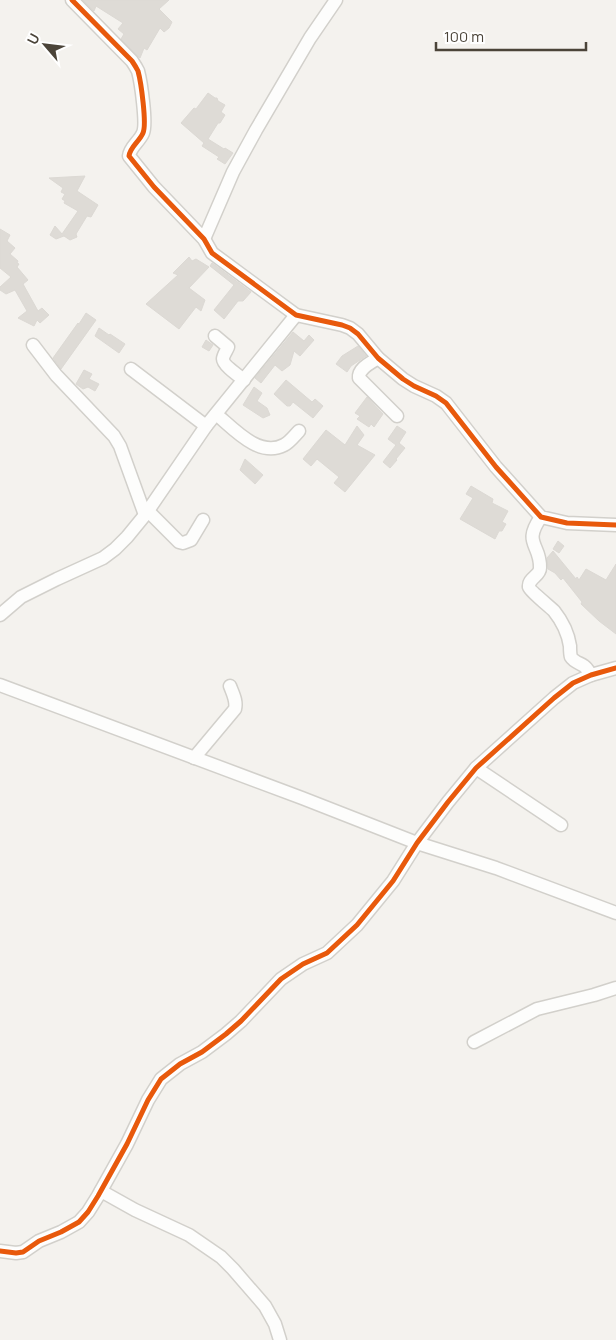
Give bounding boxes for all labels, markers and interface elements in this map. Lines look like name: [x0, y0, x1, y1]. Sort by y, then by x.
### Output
north arrow: [20, 20, 70, 70]
scale bar: [436, 20, 586, 52]
text: 100 m: [444, 26, 484, 47]
text: U: [22, 30, 44, 48]

